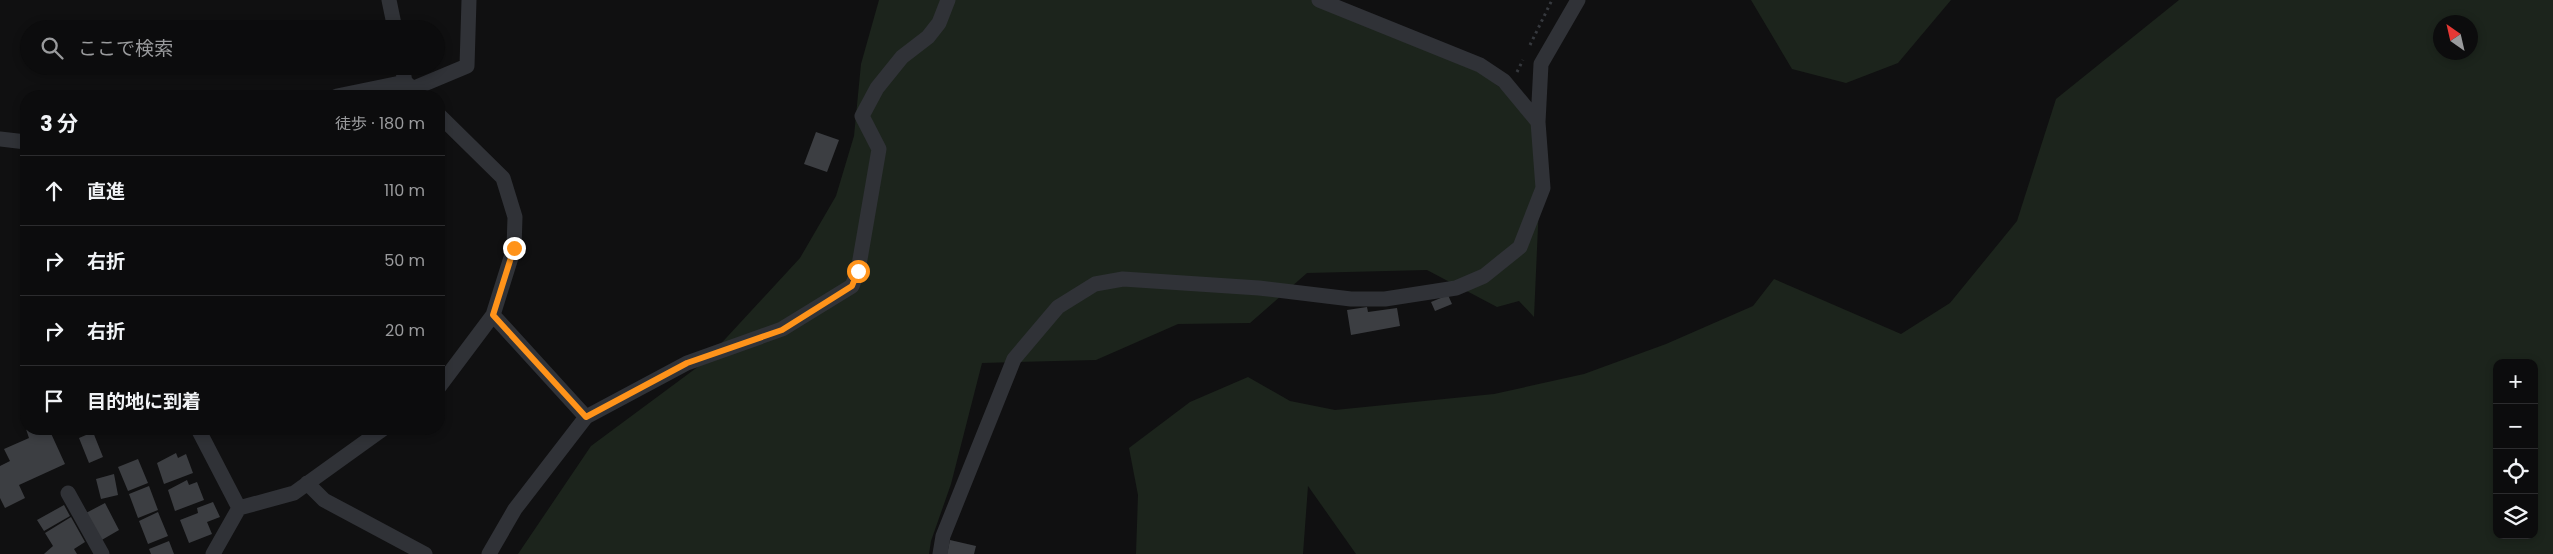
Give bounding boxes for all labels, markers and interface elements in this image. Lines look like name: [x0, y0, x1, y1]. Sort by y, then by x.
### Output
north arrow: [2433, 15, 2478, 60]
search box: [20, 20, 445, 75]
icon: search: [38, 34, 66, 62]
text: ここで検索: [78, 35, 173, 62]
text: 3 分: [40, 109, 78, 138]
text: 徒歩 · 180 m: [335, 112, 425, 135]
icon: ahead: [40, 177, 68, 205]
text: 直進: [87, 178, 125, 205]
text: 110 m: [384, 179, 425, 202]
route end: [503, 237, 526, 260]
icon: right: [40, 247, 68, 275]
text: 右折: [87, 248, 125, 275]
text: 50 m: [384, 249, 425, 272]
route start: [847, 260, 870, 283]
icon: right: [40, 317, 68, 345]
text: 右折: [87, 318, 125, 345]
text: 20 m: [385, 319, 425, 342]
map controls: [2493, 359, 2538, 539]
button: +: [2493, 359, 2538, 404]
icon: arrive: [40, 387, 68, 415]
text: 目的地に到着: [87, 388, 201, 415]
button: −: [2493, 404, 2538, 449]
button: locate: [2493, 449, 2538, 494]
button: layers: [2493, 494, 2538, 539]

